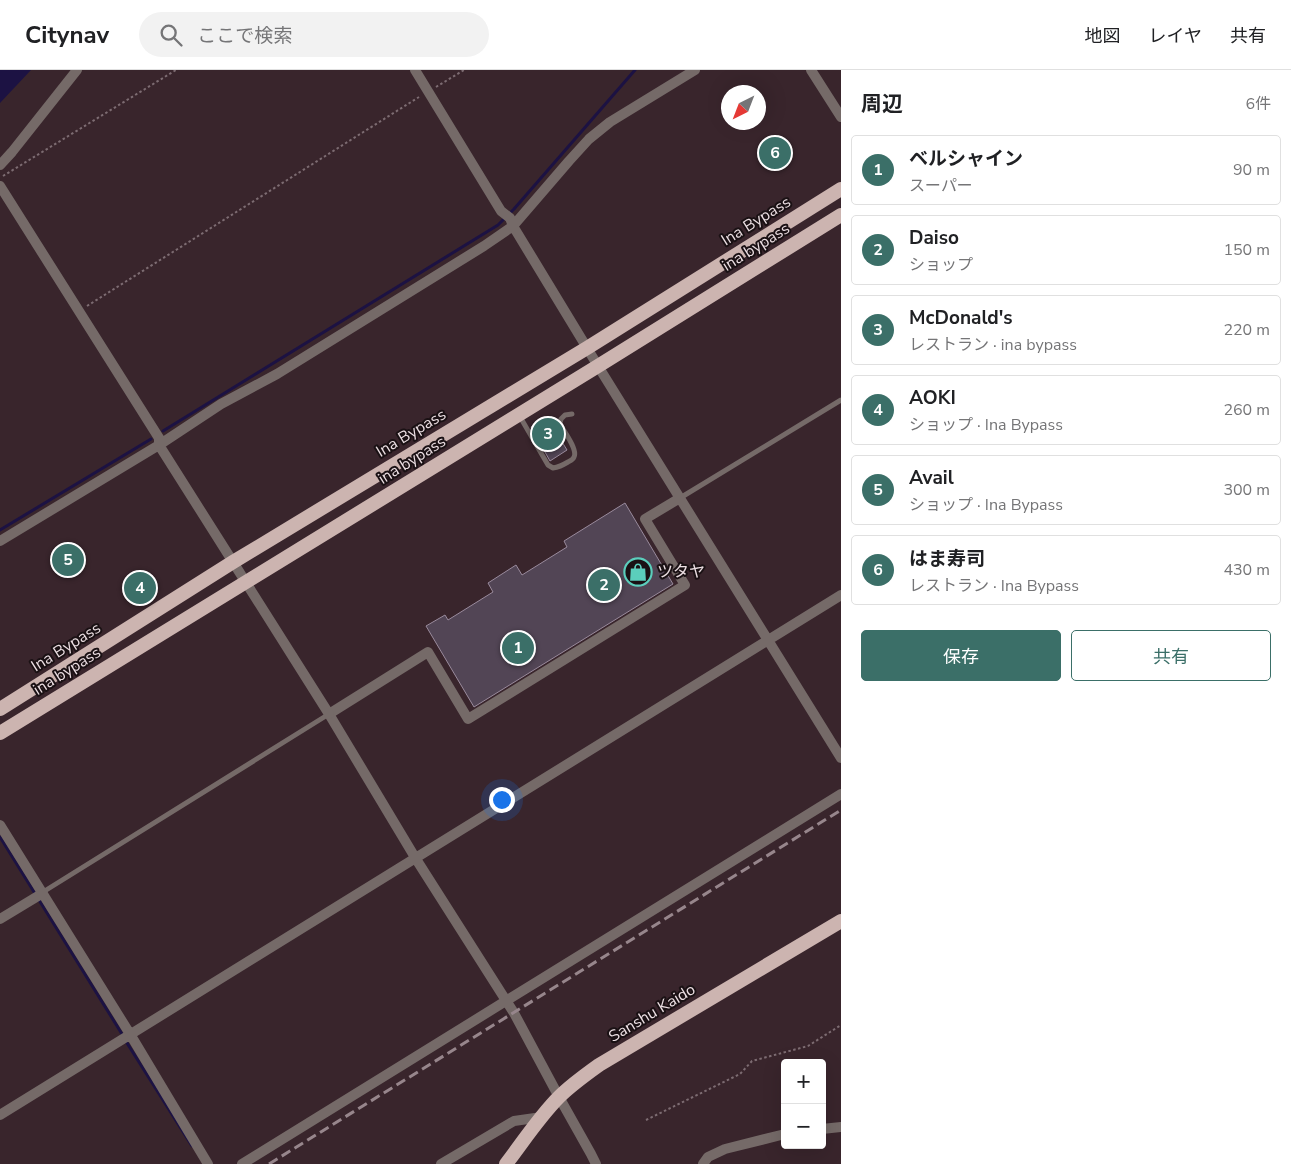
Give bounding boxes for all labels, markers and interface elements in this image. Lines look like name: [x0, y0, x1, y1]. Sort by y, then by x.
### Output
search box: [139, 12, 489, 57]
text: Citynav: [25, 19, 109, 51]
icon: search: [157, 21, 185, 49]
text: ここで検索: [197, 23, 292, 49]
text: 地図: [1085, 24, 1121, 48]
text: レイヤ: [1149, 24, 1202, 48]
text: 共有: [1230, 24, 1266, 48]
north arrow: [721, 85, 766, 130]
text: 周辺: [861, 90, 903, 118]
text: 6件: [1245, 93, 1271, 115]
pin: 6: [759, 134, 791, 172]
text: ベルシャイン: [909, 146, 1023, 172]
text: 1: [873, 159, 883, 181]
text: 90 m: [1233, 159, 1270, 181]
text: スーパー: [909, 175, 973, 197]
street label: Ina Bypass: [717, 191, 795, 251]
street label: ina bypass: [718, 218, 794, 276]
text: Daiso: [909, 225, 959, 251]
text: 2: [873, 239, 883, 261]
text: 150 m: [1223, 239, 1270, 261]
text: ショップ: [909, 254, 973, 276]
text: McDonald's: [909, 305, 1013, 331]
text: 3: [873, 319, 883, 341]
text: 220 m: [1223, 319, 1270, 341]
text: レストラン · ina bypass: [909, 334, 1077, 356]
text: AOKI: [909, 385, 956, 411]
text: 4: [873, 399, 883, 421]
text: 260 m: [1223, 399, 1270, 421]
street label: Ina Bypass: [372, 403, 450, 463]
text: ショップ · Ina Bypass: [909, 414, 1063, 436]
pin: 3: [532, 415, 564, 453]
street label: ina bypass: [374, 431, 450, 489]
text: Avail: [909, 465, 954, 491]
text: 5: [873, 479, 883, 501]
text: 300 m: [1223, 479, 1270, 501]
text: ショップ · Ina Bypass: [909, 494, 1063, 516]
pin: 5: [52, 541, 84, 579]
text: はま寿司: [909, 546, 985, 572]
shop icon: ツタヤ: [623, 557, 653, 587]
text: 6: [873, 559, 883, 581]
text: 430 m: [1223, 559, 1270, 581]
place label: ツタヤ: [657, 561, 705, 583]
pin: 2: [588, 566, 620, 604]
pin: 4: [124, 569, 156, 607]
text: レストラン · Ina Bypass: [909, 575, 1079, 597]
street label: Ina Bypass: [27, 617, 105, 677]
pin: 1: [502, 629, 534, 667]
button: 保存: [861, 630, 1061, 681]
button: 共有: [1071, 630, 1271, 681]
street label: ina bypass: [29, 642, 105, 700]
your location: [489, 787, 515, 813]
street label: Sanshu Kaido: [604, 978, 700, 1048]
map controls: [781, 1059, 826, 1149]
button: +: [781, 1059, 826, 1104]
button: −: [781, 1104, 826, 1149]

